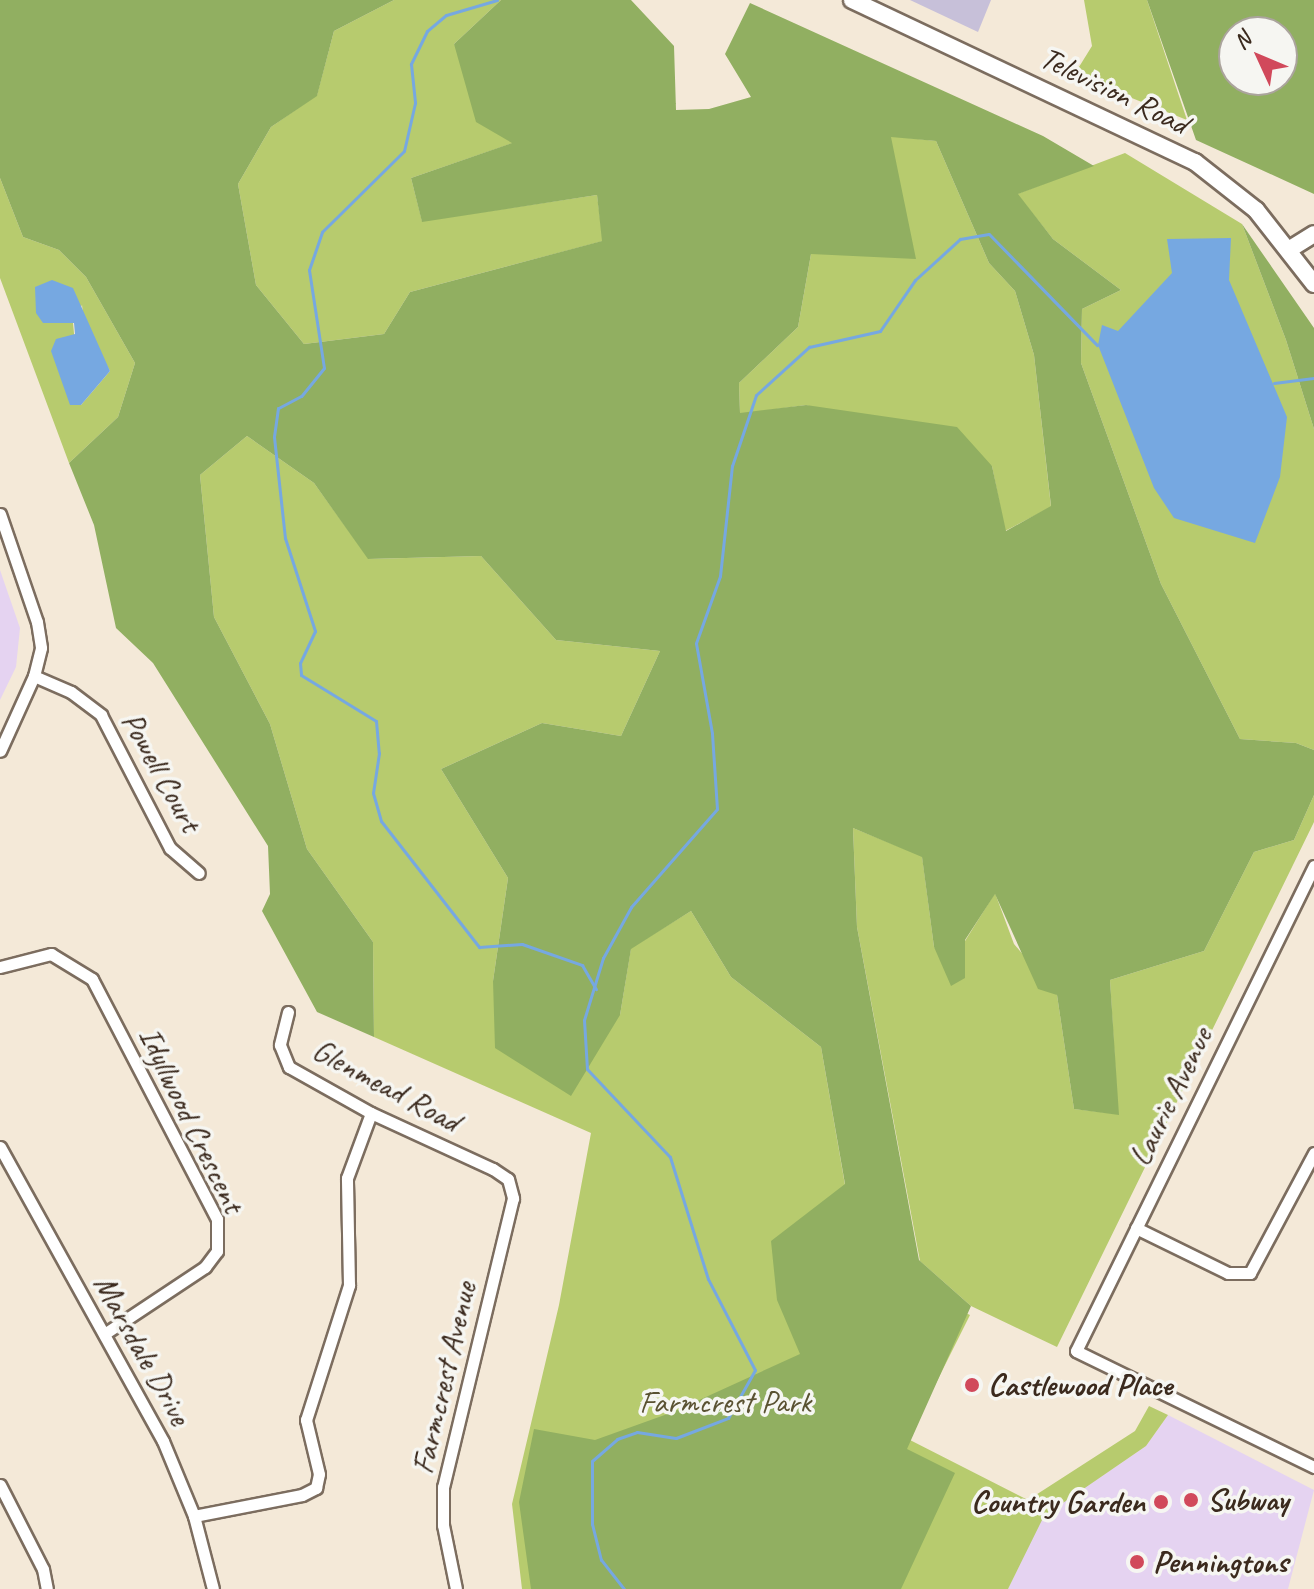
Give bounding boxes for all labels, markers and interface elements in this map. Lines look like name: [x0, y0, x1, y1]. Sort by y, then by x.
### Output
north arrow: [1218, 16, 1298, 96]
text: N: [1227, 26, 1257, 55]
street label: Television Road: [1034, 39, 1194, 143]
street label: Powell Court: [113, 706, 209, 838]
street label: Idyllwood Crescent: [130, 1021, 252, 1219]
street label: Laurie Avenue: [1121, 1022, 1221, 1172]
street label: Glenmead Road: [306, 1031, 466, 1141]
street label: Marsdale Drive: [85, 1268, 199, 1432]
street label: Farmcrest Avenue: [403, 1279, 485, 1477]
place label: Castlewood Place: [988, 1366, 1174, 1404]
marker: Castlewood Place: [963, 1376, 981, 1394]
park label: Farmcrest Park: [639, 1383, 811, 1421]
place label: Subway: [1207, 1481, 1289, 1519]
place label: Country Garden: [971, 1483, 1145, 1521]
marker: Subway: [1182, 1491, 1200, 1509]
marker: Country Garden: [1152, 1493, 1170, 1511]
place label: Penningtons: [1153, 1543, 1288, 1581]
marker: Penningtons: [1128, 1553, 1146, 1571]

